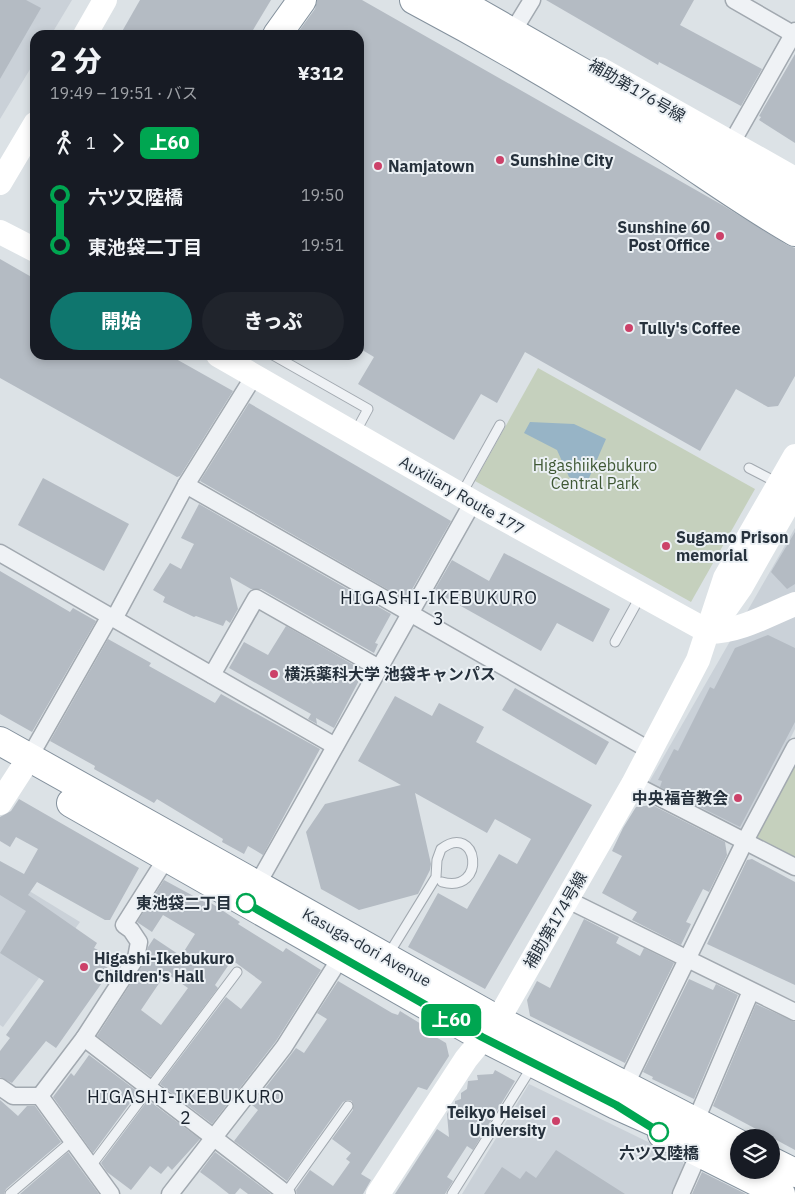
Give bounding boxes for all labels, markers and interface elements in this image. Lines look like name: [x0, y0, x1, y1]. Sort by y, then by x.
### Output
text: 2 分: [50, 42, 101, 79]
street label: 補助第176号線: [585, 54, 689, 126]
text: ¥312: [297, 61, 344, 85]
text: 19:49 – 19:51 · バス: [50, 83, 198, 103]
icon: walk: [50, 129, 78, 157]
icon: forward: [104, 129, 132, 157]
text: 上60: [150, 131, 189, 154]
text: 1: [86, 133, 96, 153]
place label: Sunshine City: [510, 150, 614, 170]
marker: Sunshine City: [494, 154, 506, 166]
place label: Namjatown: [388, 156, 475, 176]
marker: Namjatown: [372, 160, 384, 172]
text: 六ツ又陸橋: [88, 185, 183, 209]
text: 19:50: [301, 185, 344, 205]
place label: Sunshine 60 Post Office: [617, 217, 710, 255]
marker: Sunshine 60 Post Office: [714, 230, 726, 242]
text: 東池袋二丁目: [88, 235, 202, 259]
text: 19:51: [301, 235, 344, 255]
button: 開始: [50, 292, 192, 350]
button: きっぷ: [202, 292, 344, 350]
place label: Tully's Coffee: [639, 318, 741, 338]
marker: Tully's Coffee: [623, 322, 635, 334]
street label: Auxiliary Route 177: [396, 451, 528, 539]
park label: Higashiikebukuro Central Park: [533, 455, 657, 493]
place label: Sugamo Prison memorial: [676, 527, 789, 565]
marker: Sugamo Prison memorial: [660, 540, 672, 552]
district label: HIGASHI-IKEBUKURO 3: [340, 586, 538, 630]
place label: 横浜薬科大学 池袋キャンパス: [284, 664, 496, 684]
marker: 横浜薬科大学 池袋キャンパス: [268, 668, 280, 680]
place label: 中央福音教会: [632, 788, 728, 808]
marker: 中央福音教会: [732, 792, 744, 804]
street label: 補助第174号線: [519, 868, 591, 972]
place label: 東池袋二丁目: [136, 893, 232, 913]
marker: 東池袋二丁目: [236, 893, 256, 913]
street label: Kasuga-dori Avenue: [299, 903, 435, 991]
place label: Higashi-Ikebukuro Children's Hall: [94, 948, 234, 986]
marker: Higashi-Ikebukuro Children's Hall: [78, 961, 90, 973]
line badge: 上60: [422, 1004, 480, 1036]
text: 上60: [431, 1008, 471, 1031]
district label: HIGASHI-IKEBUKURO 2: [87, 1085, 285, 1129]
place label: Teikyo Heisei University: [447, 1102, 546, 1140]
marker: Teikyo Heisei University: [550, 1115, 562, 1127]
marker: 六ツ又陸橋: [649, 1122, 669, 1142]
map controls: [730, 1129, 780, 1179]
button: layers: [730, 1129, 780, 1179]
place label: 六ツ又陸橋: [619, 1143, 699, 1163]

